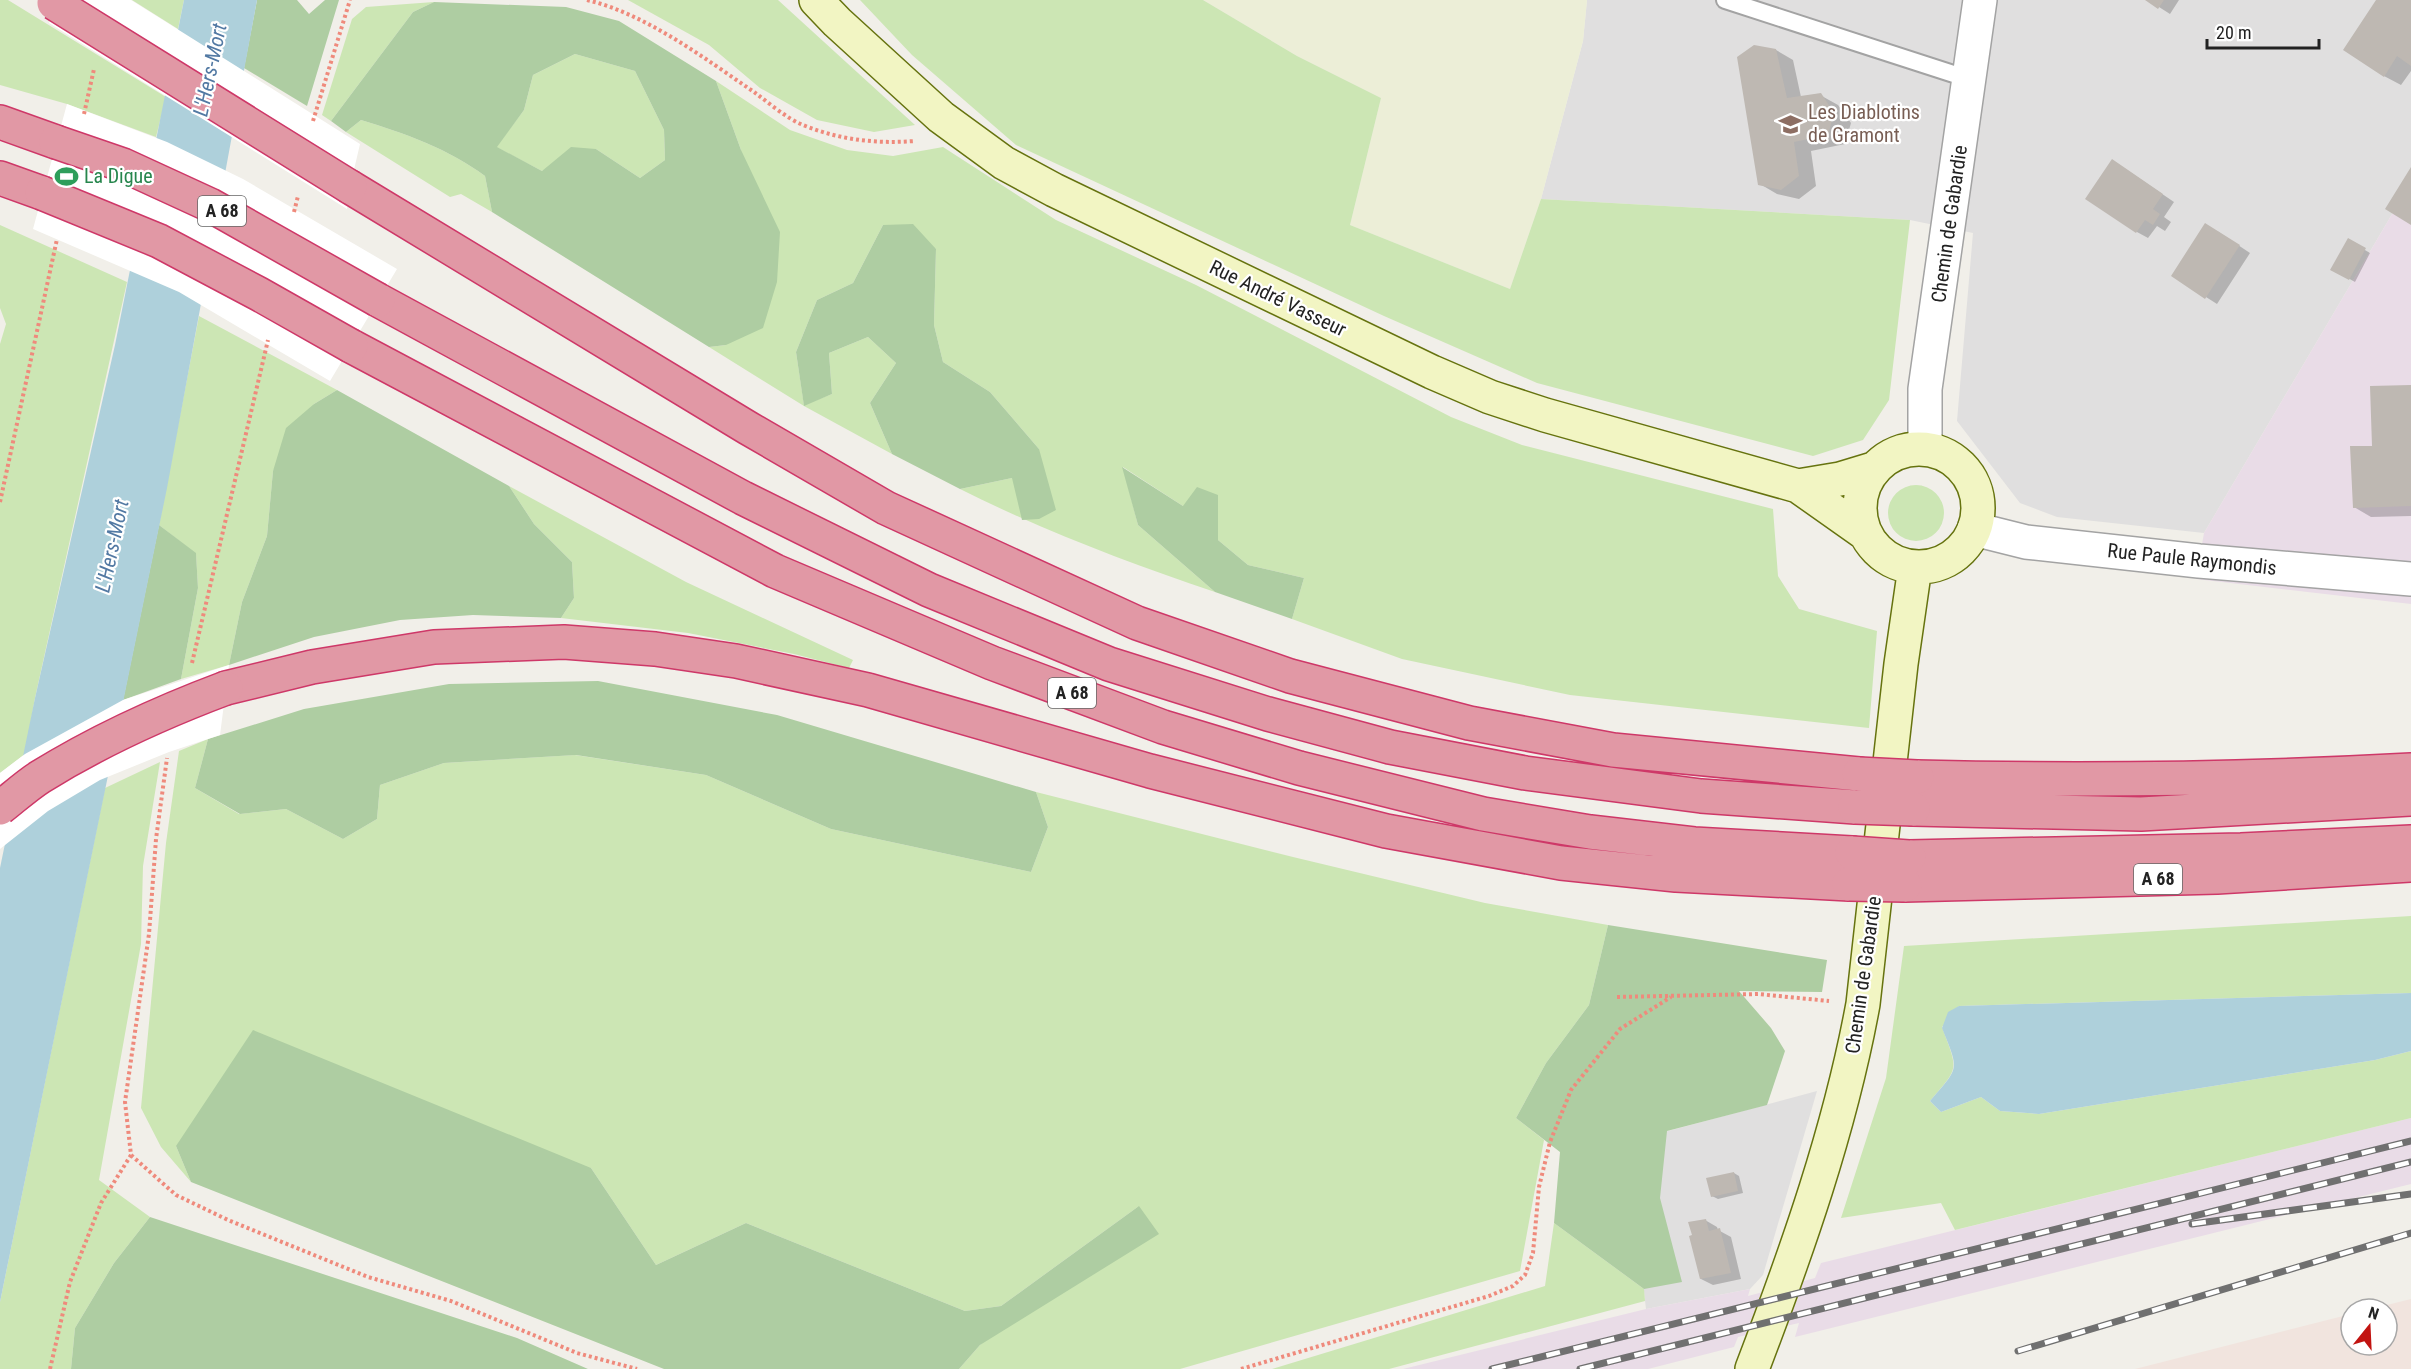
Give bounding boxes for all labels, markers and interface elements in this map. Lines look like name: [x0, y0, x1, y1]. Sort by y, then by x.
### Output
scale bar: [2207, 12, 2320, 50]
water label: L'Hers-Mort: [188, 20, 232, 119]
text: 20 m: [2216, 22, 2251, 43]
place label: Les Diablotins de Gramont: [1808, 100, 1920, 147]
school or university icon: Les Diablotins de Gramont: [1777, 111, 1803, 137]
street label: Chemin de Gabardie: [1926, 144, 1972, 304]
sports icon: La Digue: [53, 163, 79, 189]
place label: La Digue: [84, 164, 153, 188]
road number: A 68: [198, 196, 246, 226]
street label: Rue André Vasseur: [1206, 255, 1350, 341]
water label: L'Hers-Mort: [90, 496, 134, 595]
street label: Rue Paule Raymondis: [2106, 538, 2278, 580]
road number: A 68: [1048, 678, 1096, 708]
road number: A 68: [2134, 864, 2182, 894]
street label: Chemin de Gabardie: [1840, 895, 1886, 1055]
north arrow: [2339, 1297, 2399, 1357]
text: N: [2366, 1303, 2381, 1324]

